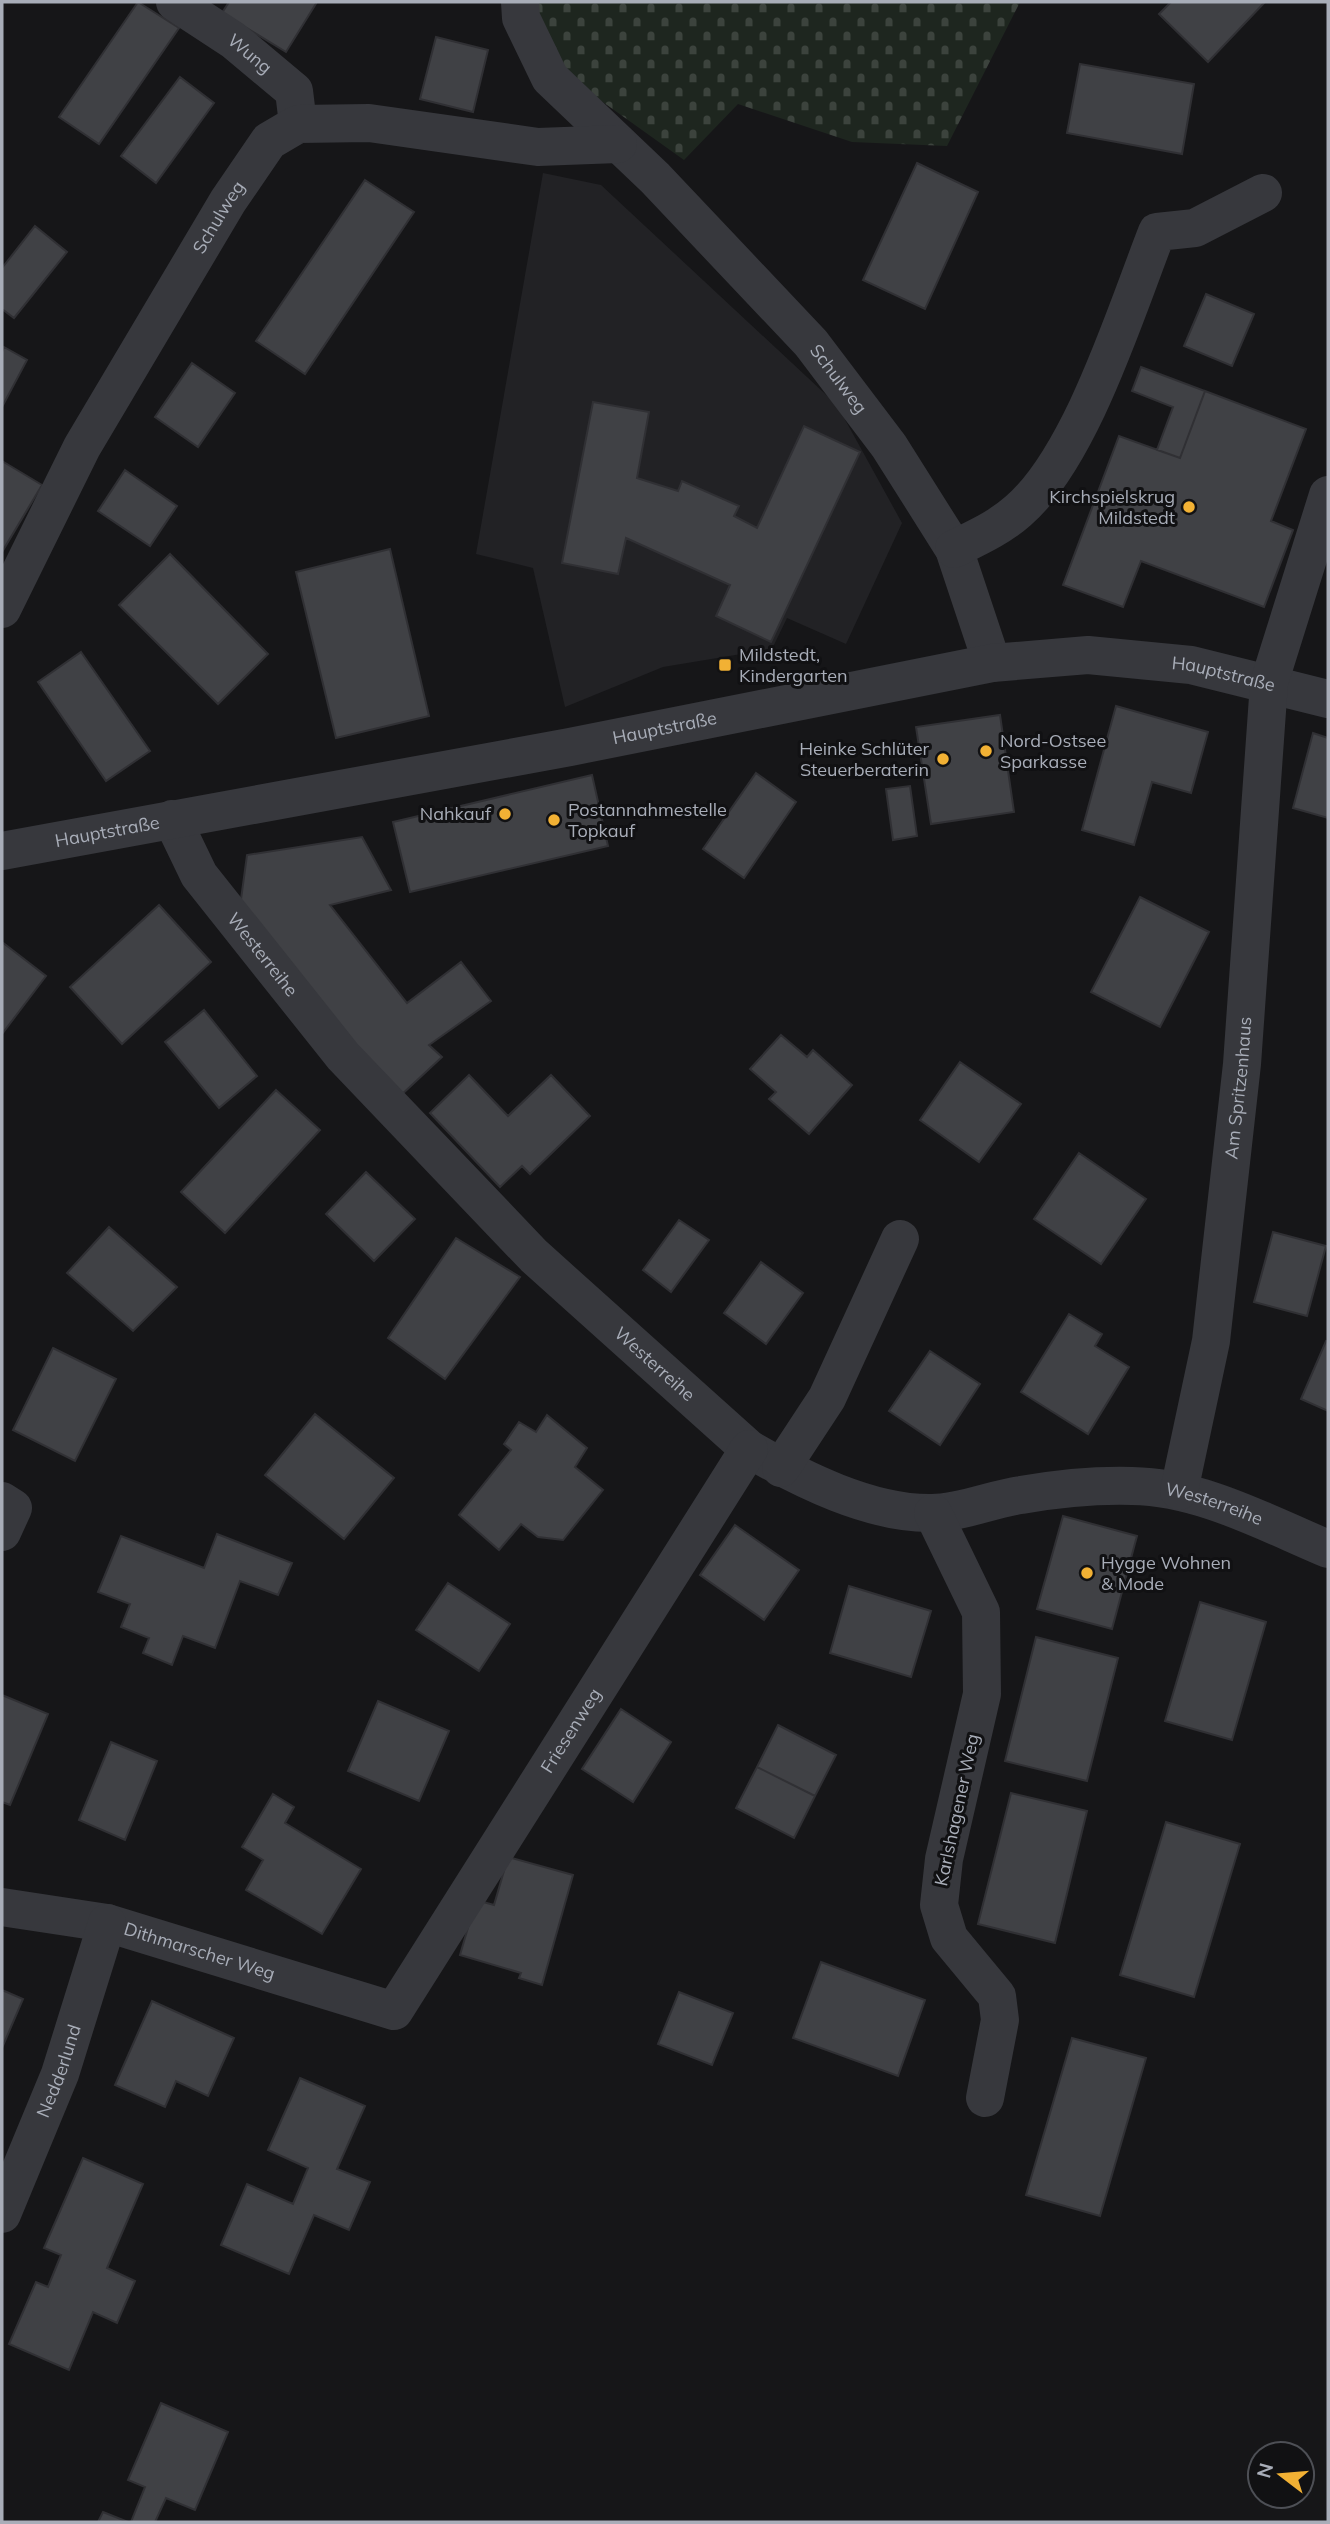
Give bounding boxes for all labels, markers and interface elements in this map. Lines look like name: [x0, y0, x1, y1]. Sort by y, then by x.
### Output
street label: Wung: [223, 28, 277, 79]
street label: Schulweg: [187, 176, 250, 258]
street label: Schulweg: [805, 339, 873, 418]
place label: Kirchspielskrug Mildstedt: [1049, 485, 1175, 529]
marker: Kirchspielskrug Mildstedt: [1181, 499, 1197, 515]
place label: Mildstedt, Kindergarten: [739, 643, 847, 687]
street label: Hauptstraße: [1171, 651, 1278, 696]
marker: Mildstedt, Kindergarten: [717, 657, 733, 673]
street label: Hauptstraße: [611, 706, 719, 749]
place label: Nord-Ostsee Sparkasse: [1000, 729, 1106, 773]
place label: Heinke Schlüter Steuerberaterin: [799, 737, 929, 781]
marker: Nord-Ostsee Sparkasse: [978, 743, 994, 759]
marker: Heinke Schlüter Steuerberaterin: [935, 751, 951, 767]
place label: Postannahmestelle Topkauf: [568, 798, 727, 842]
place label: Nahkauf: [420, 802, 492, 825]
marker: Nahkauf: [497, 806, 513, 822]
street label: Hauptstraße: [53, 810, 161, 852]
marker: Postannahmestelle Topkauf: [546, 812, 562, 828]
street label: Westerreihe: [222, 908, 303, 1001]
street label: Am Spritzenhaus: [1219, 1016, 1256, 1160]
street label: Westerreihe: [610, 1322, 700, 1406]
street label: Westerreihe: [1164, 1477, 1266, 1530]
place label: Hygge Wohnen & Mode: [1101, 1551, 1231, 1595]
marker: Hygge Wohnen & Mode: [1079, 1565, 1095, 1581]
street label: Friesenweg: [535, 1684, 606, 1777]
street label: Karlshagener Weg: [929, 1732, 984, 1888]
street label: Dithmarscher Weg: [121, 1917, 278, 1985]
street label: Nedderlund: [31, 2022, 86, 2121]
north arrow: [1246, 2440, 1316, 2510]
text: N: [1251, 2460, 1278, 2481]

